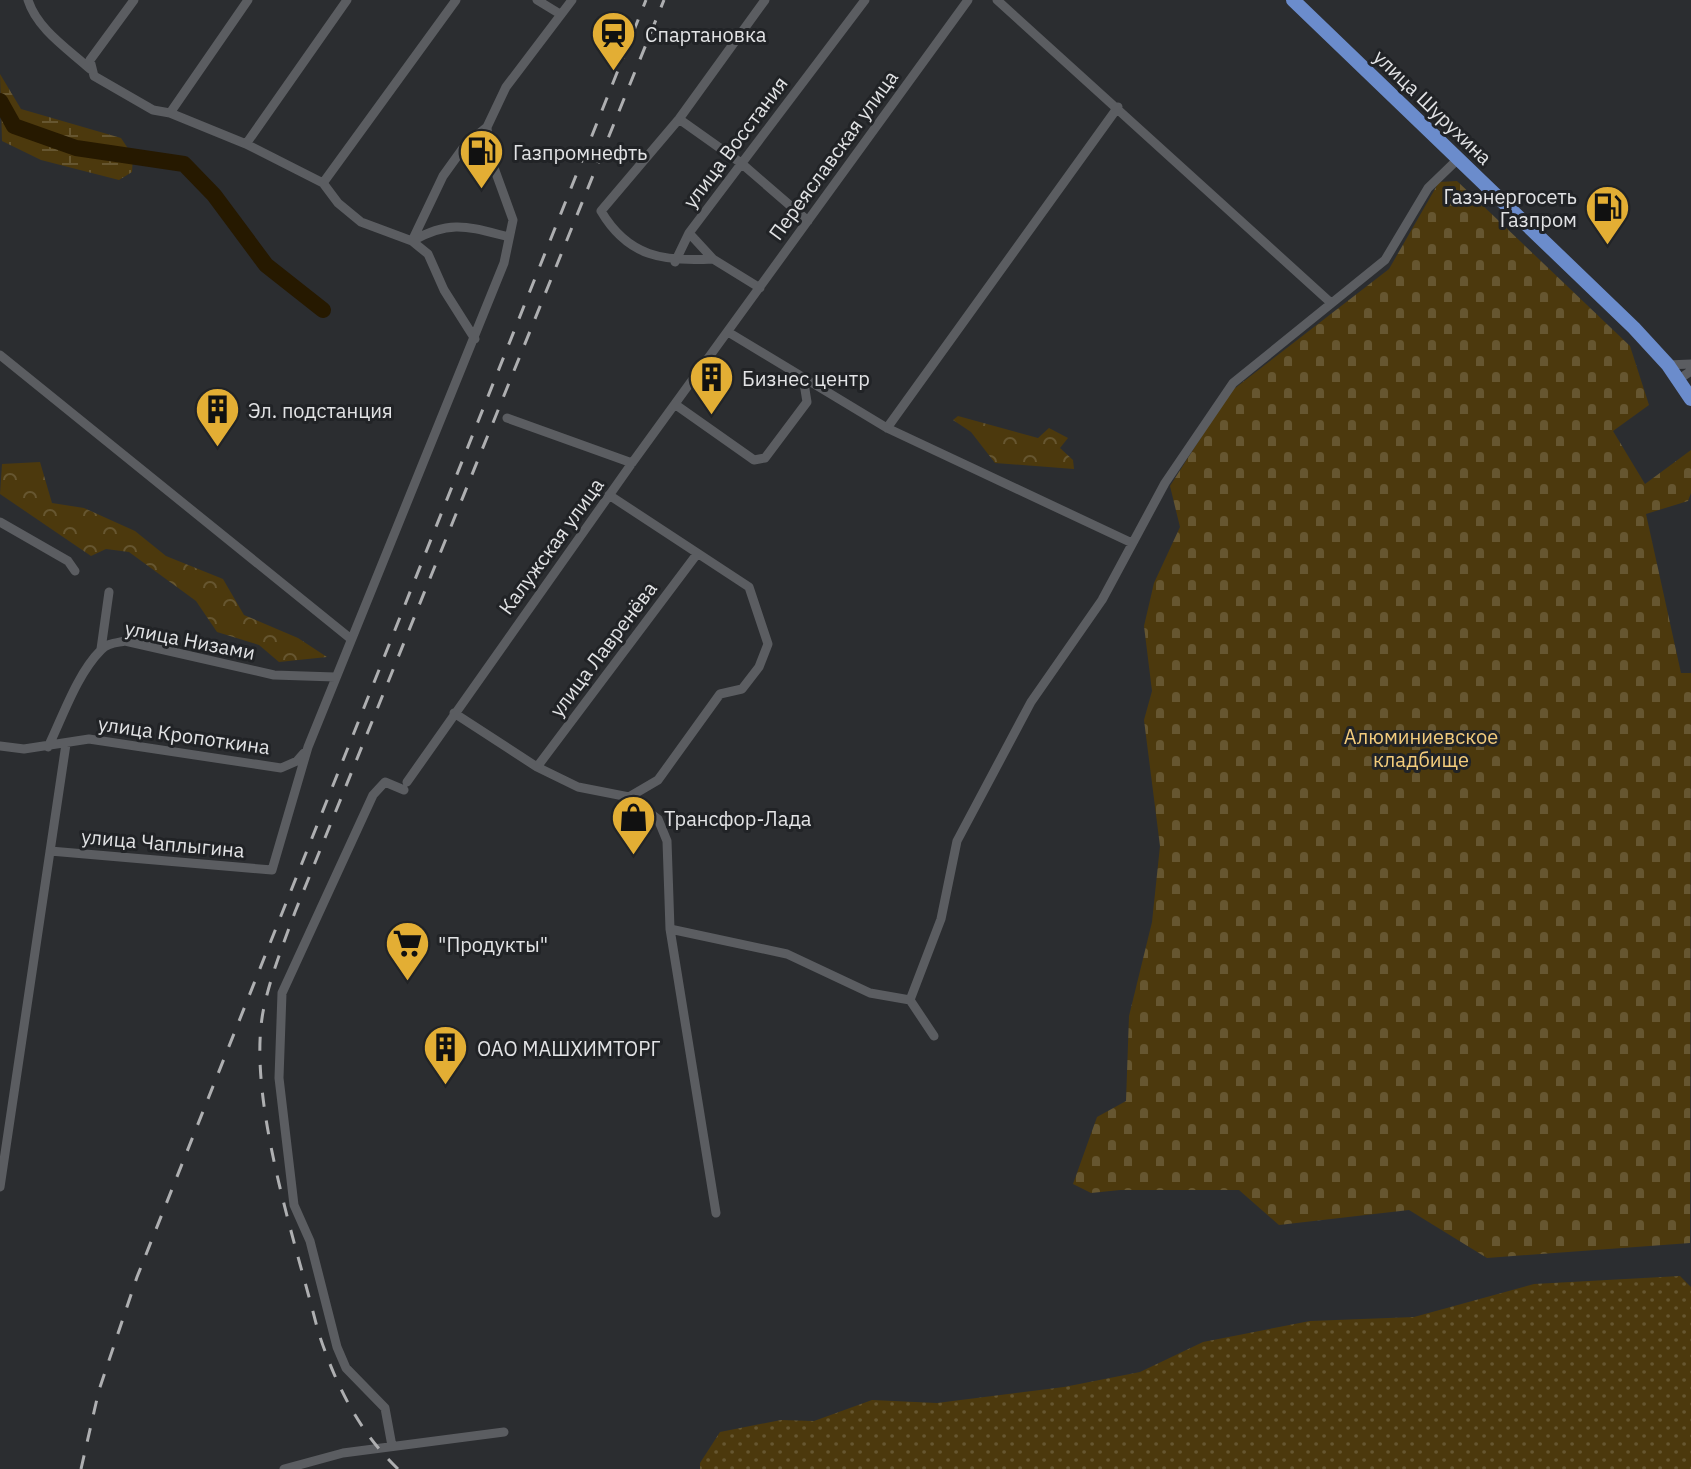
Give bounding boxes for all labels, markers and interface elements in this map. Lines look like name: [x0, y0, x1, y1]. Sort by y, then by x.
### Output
station icon: Спартановка: [590, 10, 638, 73]
place label: Спартановка: [645, 21, 767, 48]
street label: улица Шурухина: [1368, 43, 1498, 171]
street label: Переяславская улица: [762, 64, 904, 245]
street label: улица Восстания: [677, 71, 793, 213]
fuel station icon: Газпромнефть: [458, 128, 506, 191]
place label: Газпромнефть: [513, 139, 647, 166]
place label: Газэнергосеть Газпром: [1444, 183, 1577, 233]
fuel station icon: Газэнергосеть Газпром: [1584, 183, 1632, 246]
building icon: Бизнес центр: [687, 354, 735, 417]
place label: Бизнес центр: [742, 365, 870, 392]
building icon: Эл. подстанция: [193, 386, 241, 449]
place label: Эл. подстанция: [248, 397, 393, 424]
street label: Калужская улица: [492, 472, 610, 620]
street label: улица Лавренёва: [543, 576, 663, 722]
street label: улица Низами: [122, 614, 258, 666]
street label: улица Кропоткина: [96, 710, 272, 760]
park label: Алюминиевское кладбище: [1344, 723, 1498, 773]
shop icon: Трансфор-Лада: [609, 794, 657, 857]
place label: Трансфор-Лада: [664, 805, 812, 832]
street label: улица Чаплыгина: [80, 822, 246, 864]
supermarket icon: "Продукты": [383, 920, 431, 983]
place label: "Продукты": [438, 931, 548, 958]
building icon: ОАО МАШХИМТОРГ: [422, 1024, 470, 1087]
place label: ОАО МАШХИМТОРГ: [477, 1035, 660, 1062]

